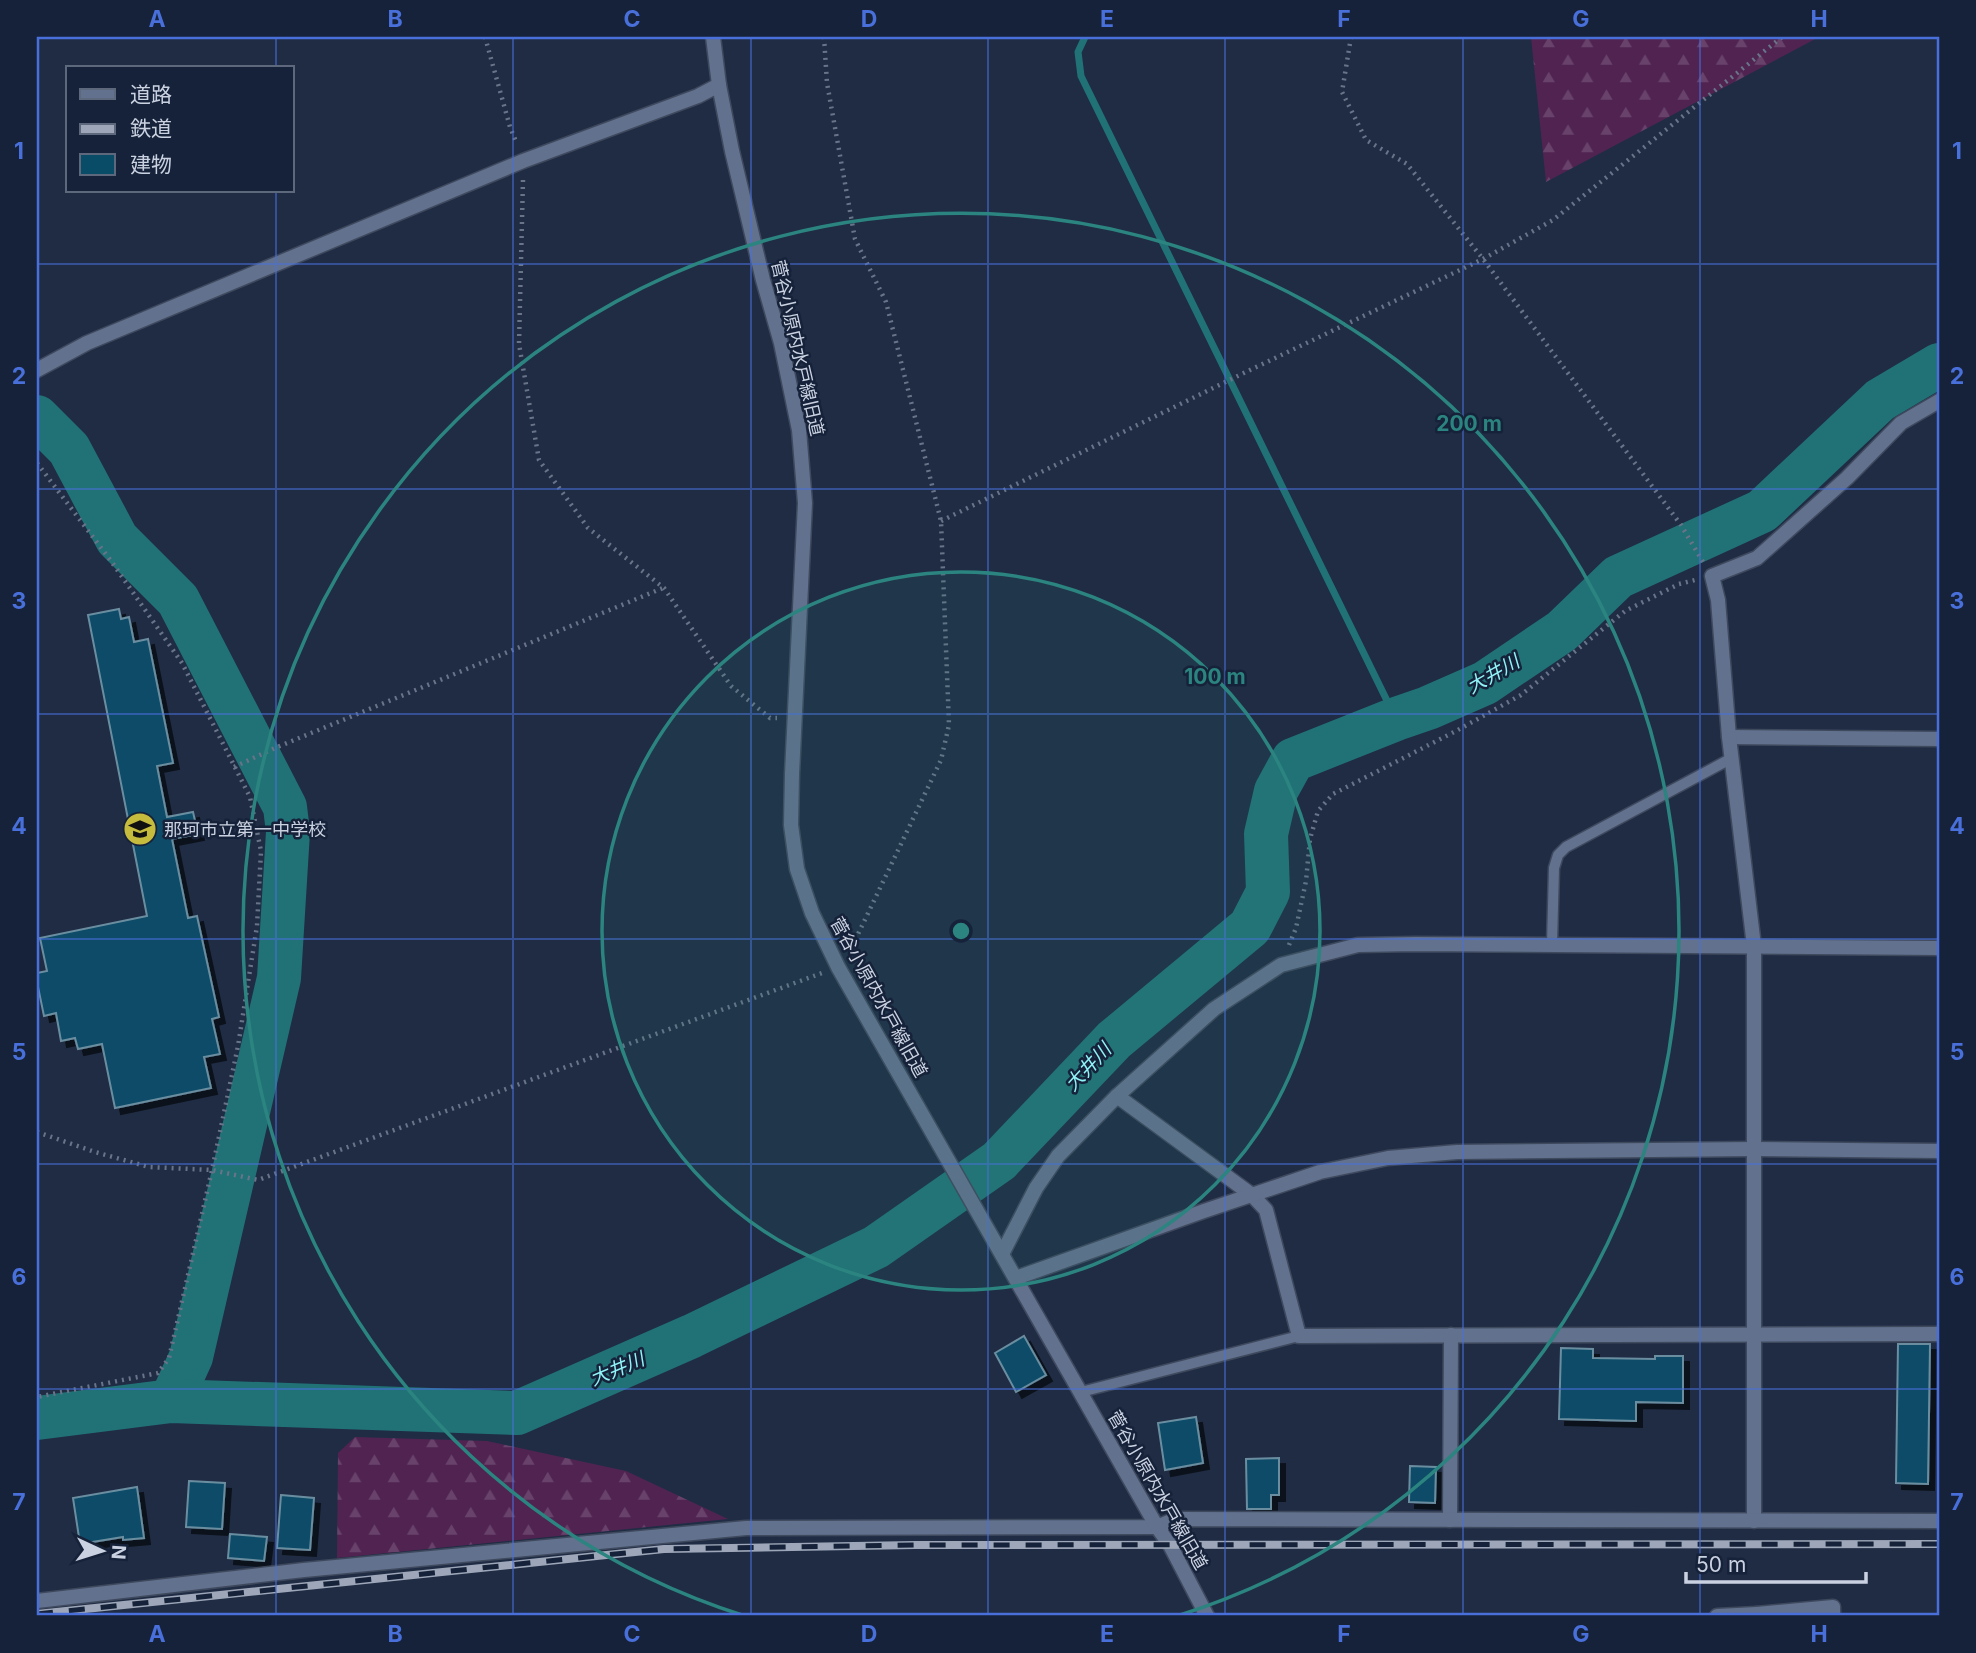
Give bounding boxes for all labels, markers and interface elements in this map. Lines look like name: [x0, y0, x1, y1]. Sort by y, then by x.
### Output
text: A: [148, 5, 166, 33]
text: B: [387, 5, 403, 33]
text: C: [623, 5, 641, 33]
text: D: [861, 5, 877, 33]
text: E: [1100, 5, 1114, 33]
text: F: [1337, 5, 1351, 33]
text: G: [1572, 5, 1590, 33]
text: H: [1810, 5, 1828, 33]
legend: [66, 66, 294, 192]
text: 道路: [130, 82, 172, 107]
text: 鉄道: [130, 116, 172, 141]
text: 1: [14, 137, 24, 165]
text: 1: [1952, 137, 1962, 165]
text: 建物: [130, 152, 172, 177]
street label: 菅谷小原内水戸線旧道: [768, 258, 828, 438]
text: 2: [12, 362, 26, 390]
text: 2: [1950, 362, 1964, 390]
text: 200 m: [1436, 411, 1502, 436]
text: 3: [12, 587, 26, 615]
text: 3: [1950, 587, 1964, 615]
water label: 大井川: [1463, 649, 1525, 698]
text: 100 m: [1184, 664, 1246, 689]
school or university icon: 那珂市立第一中学校: [121, 810, 159, 848]
text: 4: [11, 812, 27, 840]
text: 4: [1949, 812, 1965, 840]
place label: 那珂市立第一中学校: [164, 819, 326, 840]
street label: 菅谷小原内水戸線旧道: [826, 913, 932, 1081]
centre of rings: [949, 919, 973, 943]
water label: 大井川: [1060, 1037, 1117, 1096]
text: 5: [12, 1038, 26, 1066]
text: 5: [1950, 1038, 1964, 1066]
text: 6: [12, 1263, 26, 1291]
text: 6: [1950, 1263, 1964, 1291]
water label: 大井川: [586, 1346, 650, 1391]
street label: 菅谷小原内水戸線旧道: [1104, 1407, 1212, 1573]
text: 7: [12, 1488, 26, 1516]
text: 7: [1950, 1488, 1964, 1516]
north arrow: [66, 1516, 136, 1586]
scale bar: [1686, 1541, 1866, 1585]
text: N: [106, 1544, 130, 1560]
text: 50 m: [1696, 1552, 1746, 1577]
text: A: [148, 1620, 166, 1648]
text: B: [387, 1620, 403, 1648]
text: C: [623, 1620, 641, 1648]
text: D: [861, 1620, 877, 1648]
text: E: [1100, 1620, 1114, 1648]
text: F: [1337, 1620, 1351, 1648]
text: G: [1572, 1620, 1590, 1648]
text: H: [1810, 1620, 1828, 1648]

